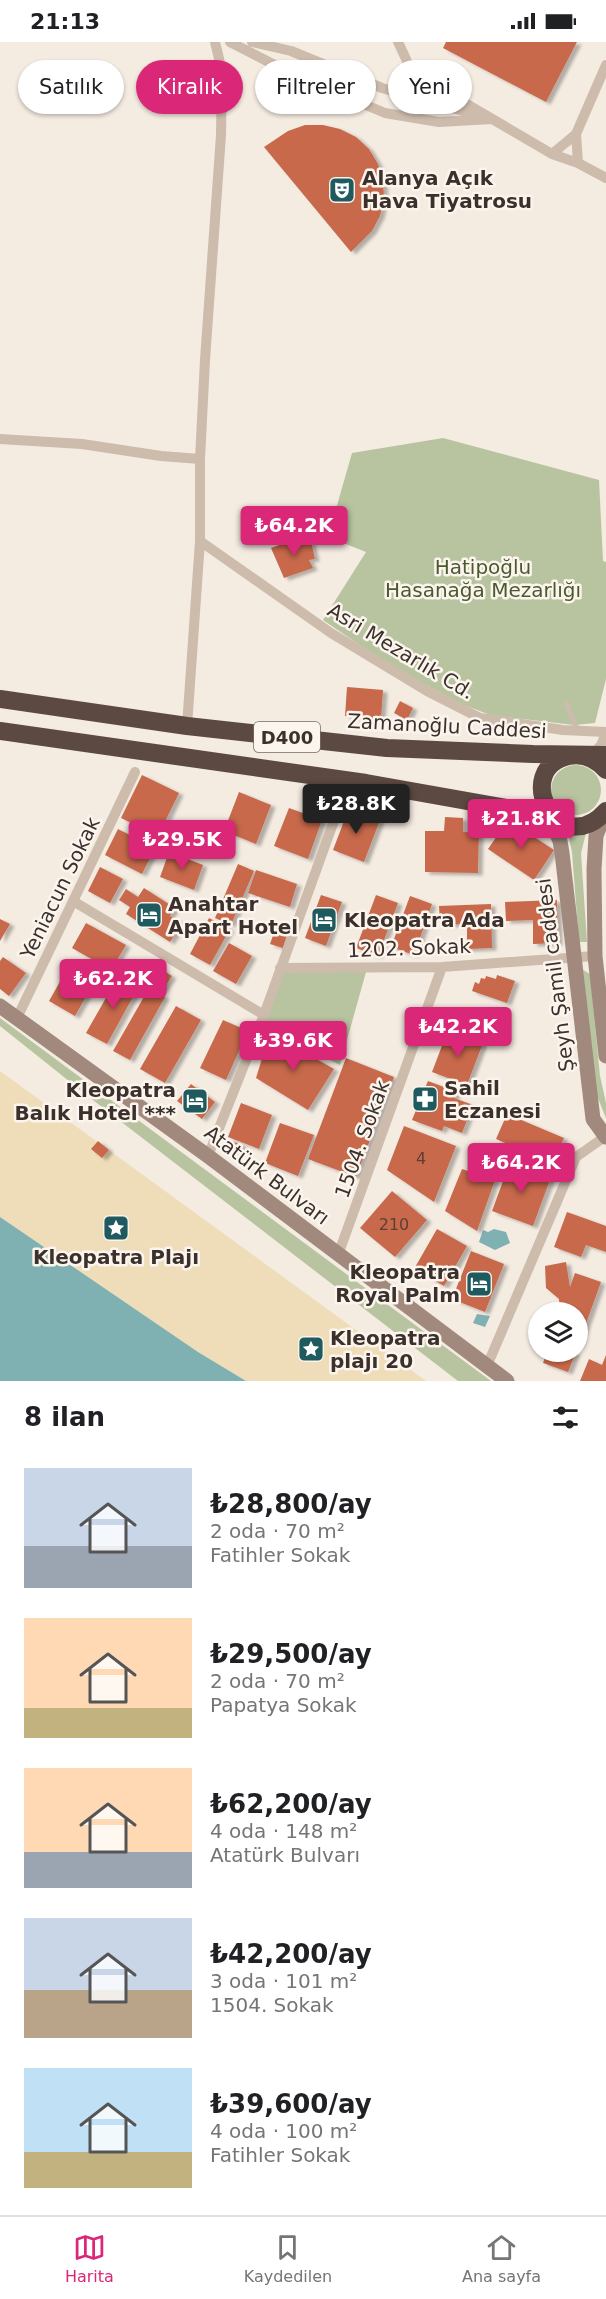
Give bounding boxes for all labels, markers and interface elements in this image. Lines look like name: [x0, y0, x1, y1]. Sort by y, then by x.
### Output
text: 21:13: [30, 9, 100, 34]
chip: Satılık: [18, 60, 124, 114]
chip: Kiralık: [136, 60, 243, 114]
chip: Filtreler: [255, 60, 376, 114]
chip: Yeni: [388, 60, 472, 114]
place label: Alanya Açık Hava Tiyatrosu: [362, 166, 532, 213]
theatre icon: Alanya Açık Hava Tiyatrosu: [327, 175, 357, 205]
pin: ₺64.2K: [245, 506, 343, 557]
text: ₺64.2K: [255, 513, 333, 537]
park label: Hatipoğlu Hasanağa Mezarlığı: [385, 555, 581, 602]
street label: Asri Mezarlık Cd.: [323, 598, 479, 704]
street label: Zamanoğlu Caddesi: [347, 709, 547, 743]
road number: D400: [254, 722, 320, 752]
pin: ₺28.8K: [307, 784, 405, 835]
text: ₺28.8K: [317, 791, 395, 815]
pin: ₺21.8K: [472, 799, 570, 850]
text: ₺21.8K: [482, 806, 560, 830]
street label: Yeniacun Sokak: [15, 813, 105, 964]
pin: ₺29.5K: [133, 820, 231, 871]
text: ₺29.5K: [143, 827, 221, 851]
street label: Şeyh Şamil caddesi: [531, 877, 579, 1073]
place label: Anahtar Apart Hotel: [168, 892, 298, 939]
hotel icon: Anahtar Apart Hotel: [134, 900, 164, 930]
hotel icon: Kleopatra Ada: [309, 905, 339, 935]
place label: Kleopatra Ada: [344, 908, 505, 932]
street label: 1202. Sokak: [347, 934, 472, 962]
pin: ₺62.2K: [64, 959, 162, 1010]
text: ₺62.2K: [74, 966, 152, 990]
pin: ₺42.2K: [409, 1007, 507, 1058]
text: ₺42.2K: [419, 1014, 497, 1038]
pin: ₺39.6K: [244, 1021, 342, 1072]
text: ₺39.6K: [254, 1028, 332, 1052]
street label: 1504. Sokak: [330, 1076, 395, 1201]
place label: Sahil Eczanesi: [444, 1076, 541, 1123]
place label: Kleopatra Balık Hotel ***: [14, 1078, 177, 1125]
pharmacy icon: Sahil Eczanesi: [410, 1084, 440, 1114]
hotel icon: Kleopatra Balık Hotel ***: [180, 1086, 210, 1116]
street label: Atatürk Bulvarı: [200, 1120, 334, 1230]
pin: ₺64.2K: [472, 1143, 570, 1194]
house number: 4: [416, 1149, 426, 1168]
text: ₺64.2K: [482, 1150, 560, 1174]
place icon: Kleopatra Plajı: [101, 1213, 131, 1243]
house number: 210: [379, 1215, 409, 1234]
place label: Kleopatra Plajı: [33, 1245, 199, 1269]
place label: Kleopatra Royal Palm: [335, 1260, 460, 1307]
hotel icon: Kleopatra Royal Palm: [464, 1269, 494, 1299]
map controls: [528, 1302, 588, 1362]
button: layers: [528, 1302, 588, 1362]
place label: Kleopatra plajı 20: [330, 1326, 440, 1373]
place icon: Kleopatra plajı 20: [296, 1334, 326, 1364]
icon: filters: [549, 1401, 582, 1434]
text: 8 ilan: [24, 1402, 105, 1432]
text: ₺28,800/ay: [210, 1489, 372, 1519]
icon: home: [72, 1492, 144, 1564]
text: 2 oda · 70 m²: [210, 1519, 345, 1543]
text: Fatihler Sokak: [210, 1543, 350, 1567]
text: ₺29,500/ay: [210, 1639, 372, 1669]
icon: home: [72, 1642, 144, 1714]
text: 2 oda · 70 m²: [210, 1669, 345, 1693]
text: Papatya Sokak: [210, 1693, 357, 1717]
text: ₺62,200/ay: [210, 1789, 372, 1819]
icon: home: [72, 1792, 144, 1864]
text: 4 oda · 148 m²: [210, 1819, 357, 1843]
text: Atatürk Bulvarı: [210, 1843, 360, 1867]
text: ₺42,200/ay: [210, 1939, 372, 1969]
icon: home: [72, 1942, 144, 2014]
text: 3 oda · 101 m²: [210, 1969, 357, 1993]
text: 1504. Sokak: [210, 1993, 334, 2017]
text: ₺39,600/ay: [210, 2089, 372, 2119]
icon: home: [72, 2092, 144, 2164]
text: 4 oda · 100 m²: [210, 2119, 357, 2143]
text: Fatihler Sokak: [210, 2143, 350, 2167]
tab: Harita: [65, 2231, 114, 2286]
tab: Kaydedilen: [244, 2231, 332, 2286]
tab: Ana sayfa: [462, 2231, 541, 2286]

